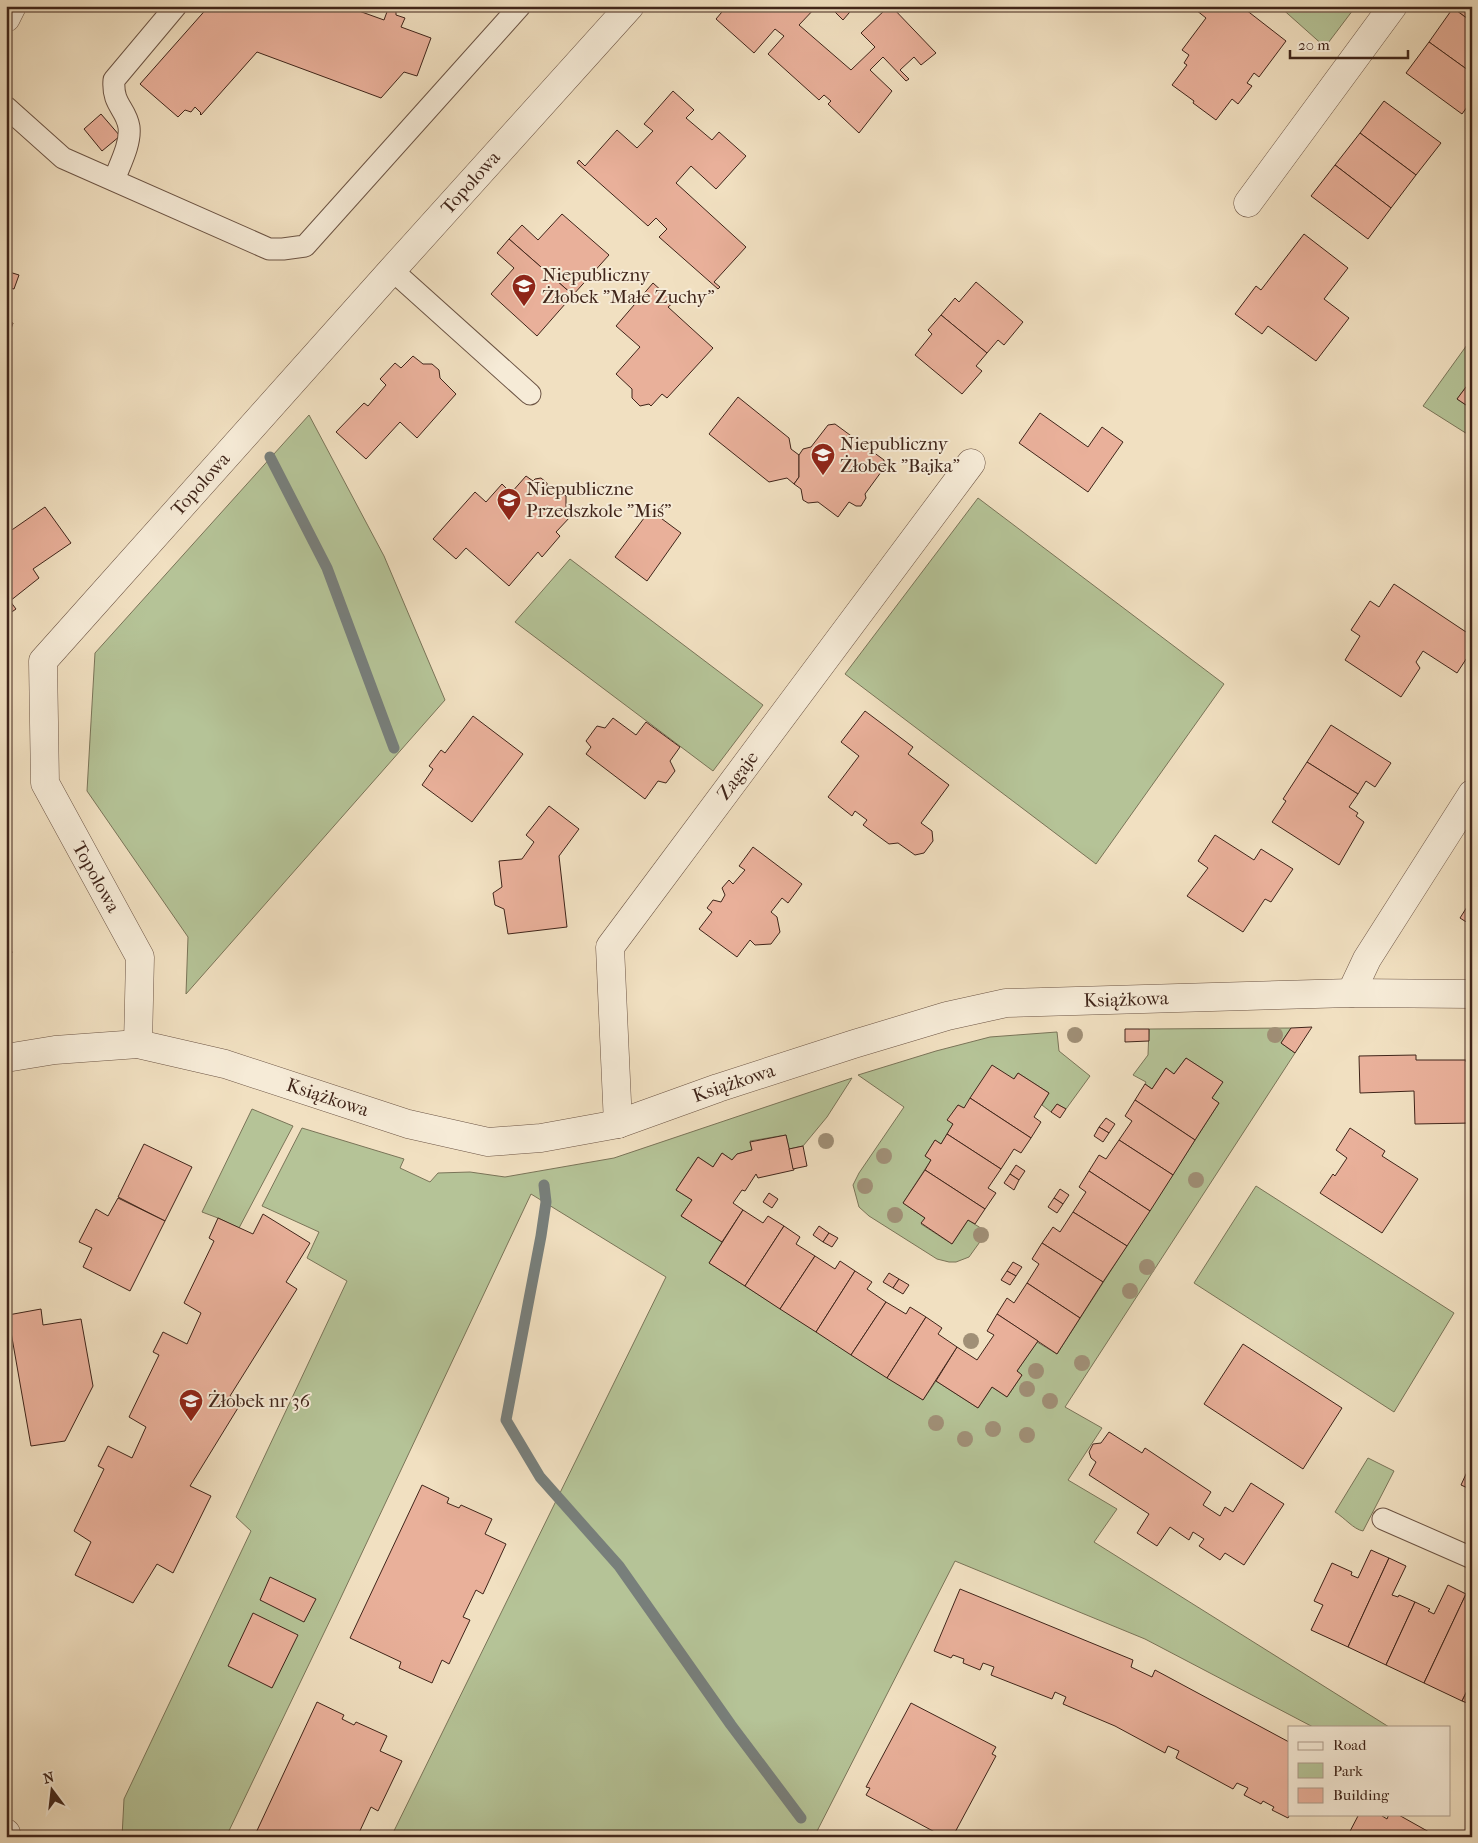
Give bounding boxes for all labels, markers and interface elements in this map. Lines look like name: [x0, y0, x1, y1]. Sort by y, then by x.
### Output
scale bar: [1290, 28, 1408, 60]
text: 20 m: [1298, 36, 1330, 54]
street label: Topolowa: [437, 146, 505, 219]
place label: Niepubliczny Żłobek "Małe Zuchy": [542, 264, 715, 308]
school or university icon: Niepubliczny Żłobek "Małe Zuchy": [511, 273, 537, 307]
place label: Niepubliczny Żłobek "Bajka": [840, 433, 960, 477]
school or university icon: Niepubliczny Żłobek "Bajka": [810, 442, 836, 476]
street label: Topolowa: [167, 448, 235, 521]
place label: Niepubliczne Przedszkole "Miś": [526, 478, 671, 522]
school or university icon: Niepubliczne Przedszkole "Miś": [496, 487, 522, 521]
street label: Zagaje: [713, 747, 763, 804]
street label: Topolowa: [68, 838, 125, 916]
street label: Książkowa: [1083, 987, 1169, 1012]
street label: Książkowa: [690, 1059, 778, 1107]
street label: Książkowa: [284, 1074, 372, 1121]
school or university icon: Żłobek nr 36: [178, 1388, 204, 1422]
place label: Żłobek nr 36: [208, 1390, 311, 1412]
legend: [1288, 1726, 1450, 1816]
text: Road: [1333, 1736, 1367, 1754]
text: Park: [1333, 1762, 1363, 1780]
north arrow: [28, 1766, 78, 1816]
text: N: [41, 1768, 56, 1788]
text: Building: [1333, 1786, 1390, 1804]

